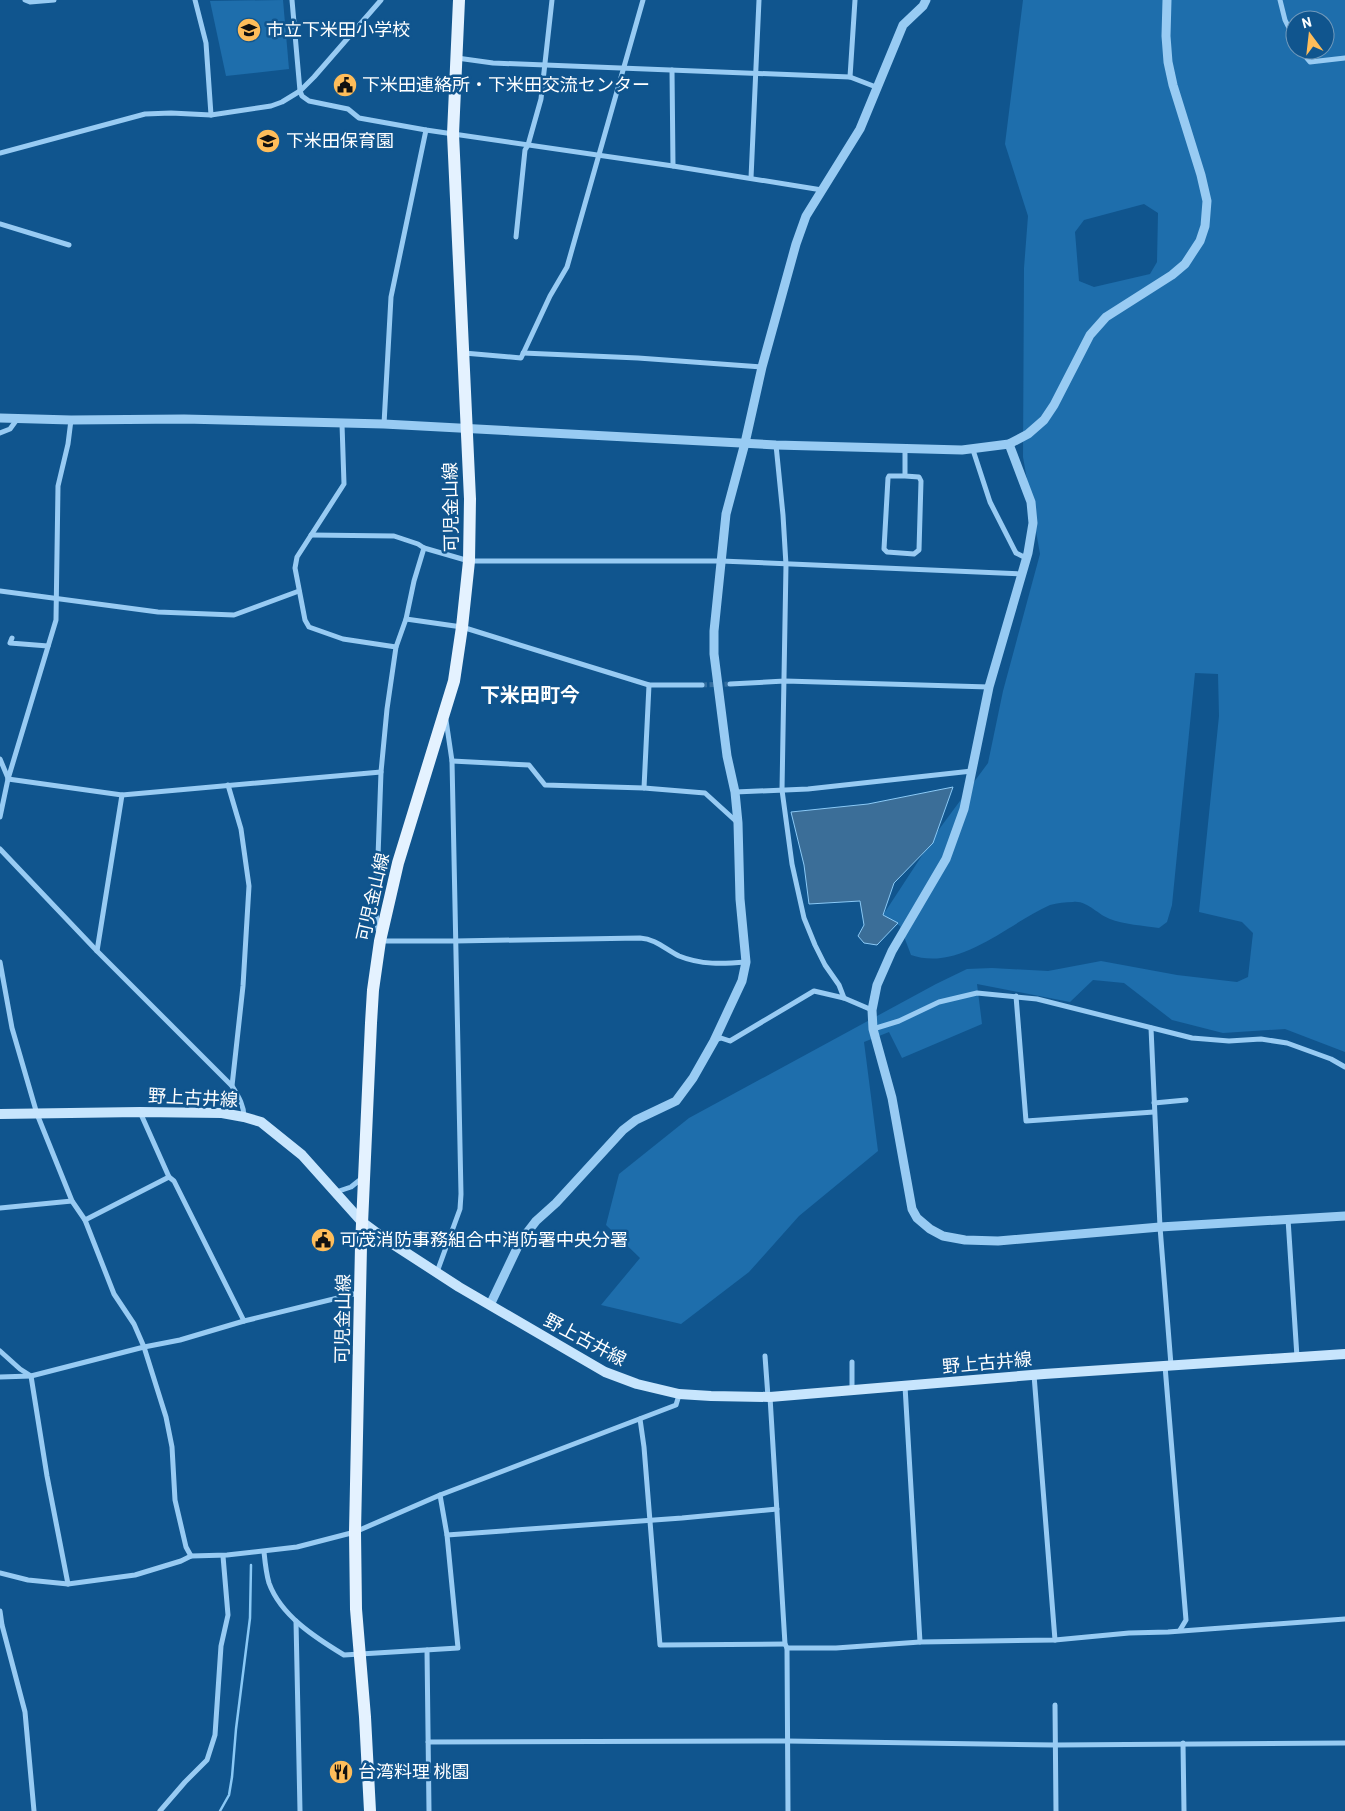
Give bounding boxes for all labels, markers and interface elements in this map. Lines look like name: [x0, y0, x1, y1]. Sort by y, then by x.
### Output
north arrow: [1285, 10, 1335, 60]
text: N: [1300, 13, 1313, 31]
school or university icon: 市立下米田小学校: [236, 17, 262, 43]
place label: 市立下米田小学校: [266, 18, 410, 40]
public building icon: 下米田連絡所・下米田交流センター: [332, 72, 358, 98]
place label: 下米田連絡所・下米田交流センター: [362, 73, 650, 95]
school or university icon: 下米田保育園: [255, 128, 281, 154]
place label: 下米田保育園: [286, 129, 394, 151]
street label: 可児金山線: [438, 462, 462, 552]
district label: 下米田町今: [480, 682, 580, 706]
street label: 可児金山線: [351, 850, 393, 943]
street label: 野上古井線: [148, 1084, 239, 1110]
public building icon: 可茂消防事務組合中消防署中央分署: [310, 1227, 336, 1253]
place label: 可茂消防事務組合中消防署中央分署: [340, 1228, 628, 1250]
street label: 可児金山線: [330, 1274, 354, 1364]
street label: 野上古井線: [541, 1308, 630, 1370]
street label: 野上古井線: [941, 1347, 1033, 1377]
restaurant icon: 台湾料理 桃園: [328, 1759, 354, 1785]
place label: 台湾料理 桃園: [358, 1760, 470, 1782]

